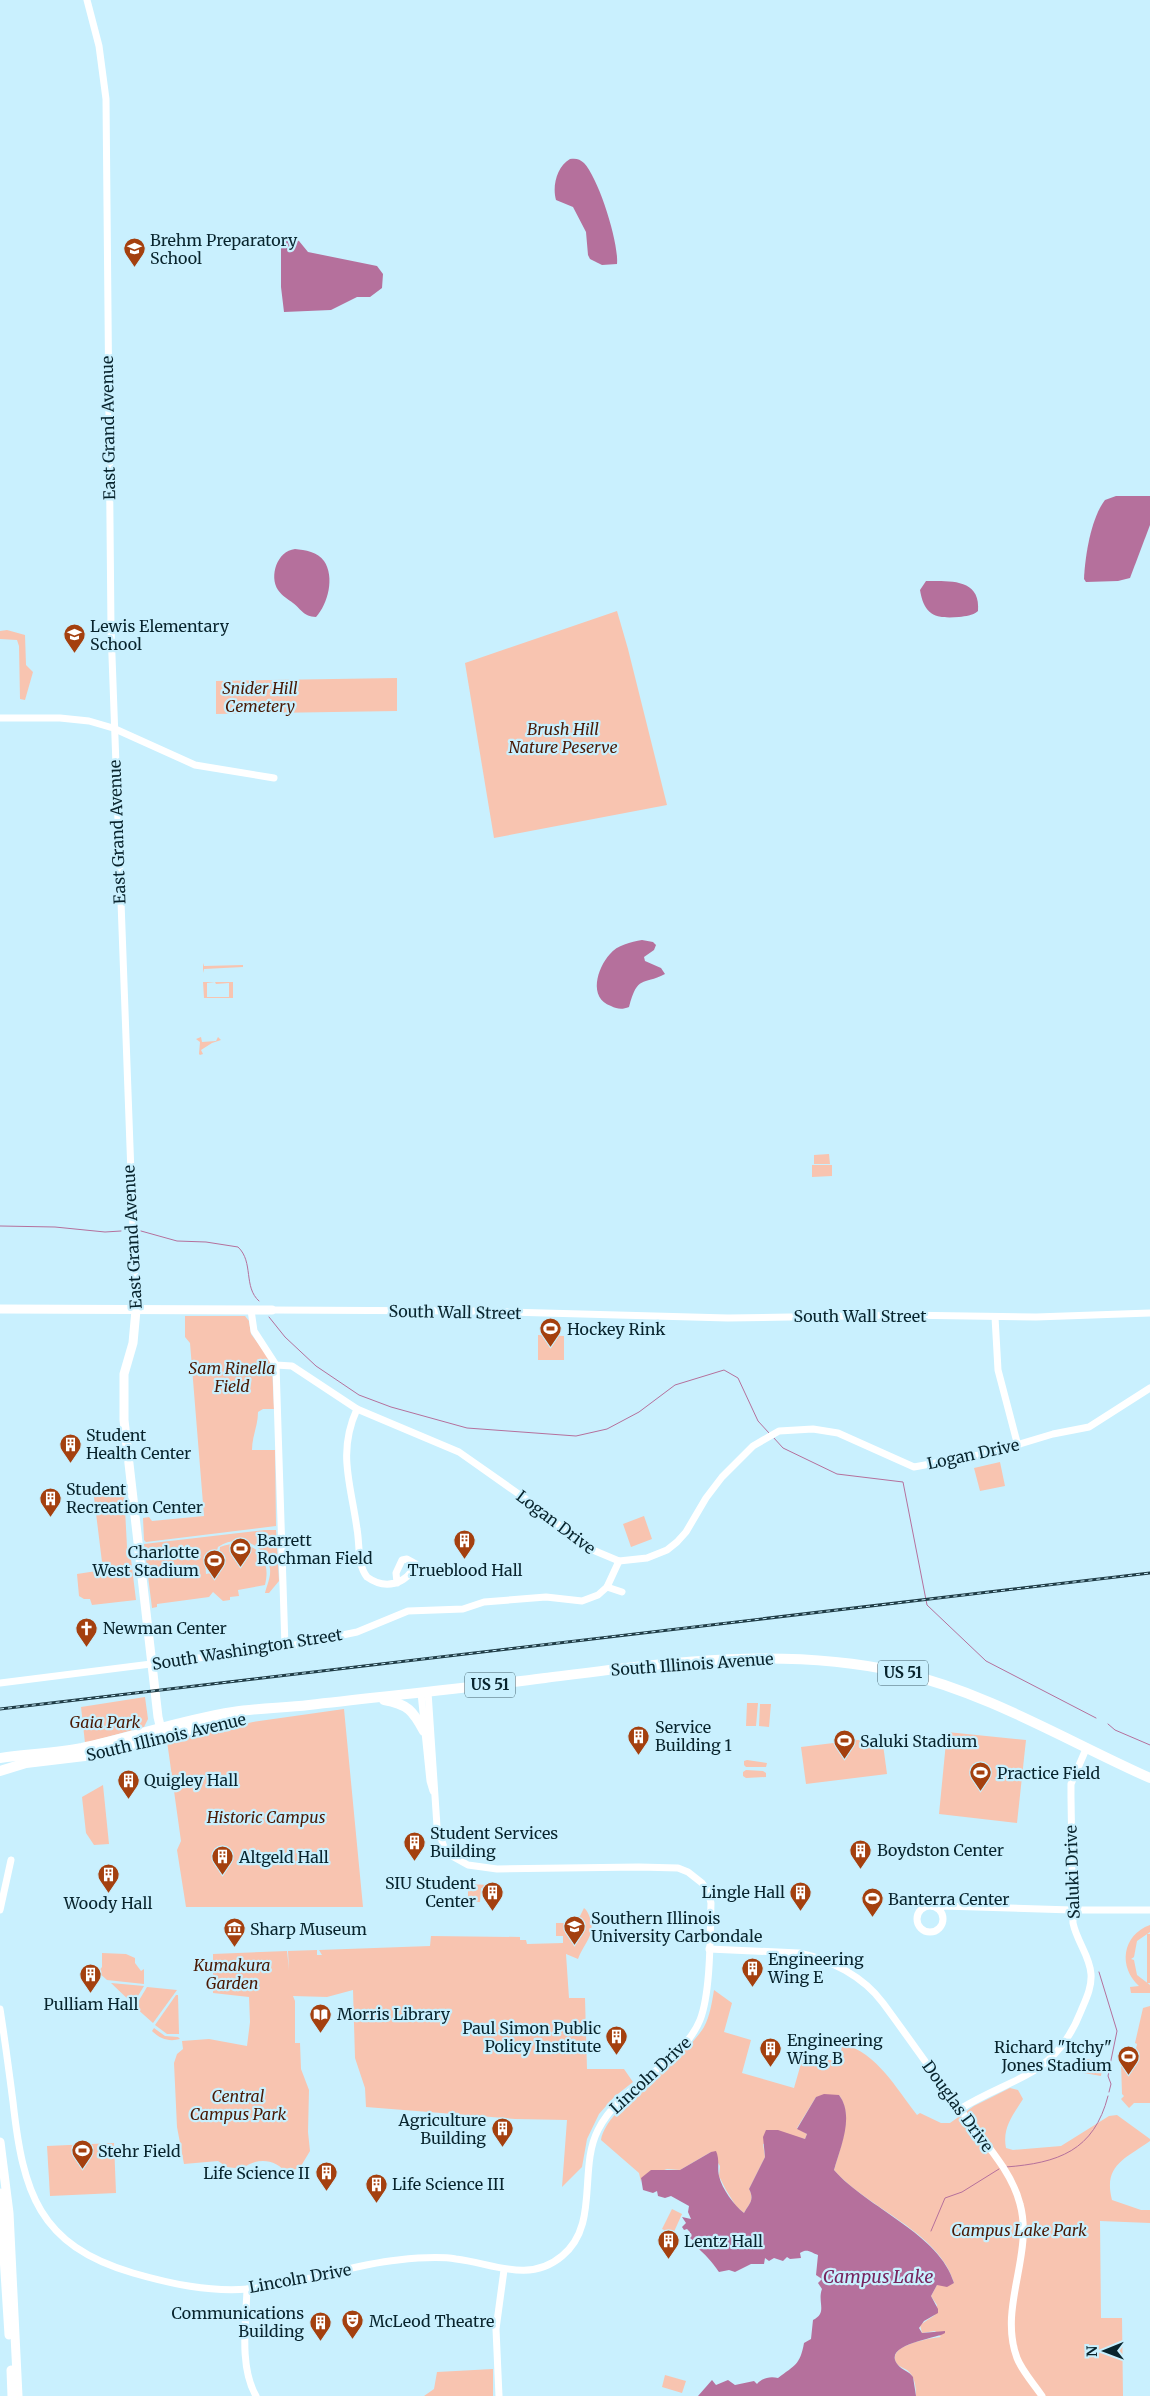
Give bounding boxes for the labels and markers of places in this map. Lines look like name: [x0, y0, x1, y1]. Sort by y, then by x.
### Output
place label: Brehm Preparatory School: [150, 230, 298, 268]
school or university icon: Brehm Preparatory School: [122, 237, 146, 268]
place label: Lewis Elementary School: [90, 616, 230, 654]
school or university icon: Lewis Elementary School: [62, 623, 86, 654]
sports icon: Hockey Rink: [539, 1317, 563, 1348]
place label: Hockey Rink: [567, 1319, 666, 1339]
place label: Student Health Center: [86, 1425, 191, 1463]
building icon: Student Health Center: [58, 1432, 82, 1463]
place label: Student Recreation Center: [66, 1479, 203, 1517]
building icon: Student Recreation Center: [38, 1486, 62, 1517]
building icon: Trueblood Hall: [453, 1529, 477, 1560]
place label: Barrett Rochman Field: [257, 1530, 373, 1568]
sports icon: Barrett Rochman Field: [229, 1537, 253, 1568]
place label: Charlotte West Stadium: [91, 1542, 199, 1580]
sports icon: Charlotte West Stadium: [203, 1549, 227, 1580]
place label: Trueblood Hall: [407, 1560, 523, 1580]
church icon: Newman Center: [75, 1616, 99, 1647]
place label: Newman Center: [103, 1618, 227, 1638]
place label: Service Building 1: [655, 1717, 732, 1755]
building icon: Service Building 1: [627, 1724, 651, 1755]
sports icon: Saluki Stadium: [832, 1729, 856, 1760]
place label: Saluki Stadium: [860, 1731, 977, 1751]
sports icon: Practice Field: [969, 1761, 993, 1792]
place label: Practice Field: [997, 1763, 1101, 1783]
building icon: Quigley Hall: [116, 1768, 140, 1799]
place label: Quigley Hall: [144, 1770, 238, 1790]
place label: Student Services Building: [430, 1823, 558, 1861]
building icon: Student Services Building: [402, 1830, 426, 1861]
building icon: Boydston Center: [849, 1838, 873, 1869]
place label: Boydston Center: [877, 1840, 1004, 1860]
building icon: Altgeld Hall: [211, 1845, 235, 1876]
place label: Altgeld Hall: [238, 1847, 329, 1867]
building icon: Woody Hall: [96, 1862, 120, 1893]
place label: SIU Student Center: [385, 1873, 477, 1911]
building icon: SIU Student Center: [480, 1880, 504, 1911]
building icon: Lingle Hall: [789, 1880, 813, 1911]
place label: Lingle Hall: [702, 1882, 785, 1902]
sports icon: Banterra Center: [860, 1887, 884, 1918]
place label: Banterra Center: [888, 1889, 1009, 1909]
place label: Woody Hall: [63, 1893, 152, 1913]
place label: Southern Illinois University Carbondale: [591, 1908, 762, 1946]
school or university icon: Southern Illinois University Carbondale: [563, 1915, 587, 1946]
museum icon: Sharp Museum: [222, 1917, 246, 1948]
place label: Sharp Museum: [250, 1919, 367, 1939]
place label: Engineering Wing E: [767, 1949, 864, 1987]
building icon: Engineering Wing E: [740, 1956, 764, 1987]
building icon: Pulliam Hall: [79, 1963, 103, 1994]
place label: Pulliam Hall: [44, 1994, 139, 2014]
library icon: Morris Library: [309, 2002, 333, 2033]
place label: Morris Library: [337, 2004, 451, 2024]
place label: Paul Simon Public Policy Institute: [462, 2018, 601, 2056]
building icon: Paul Simon Public Policy Institute: [605, 2025, 629, 2056]
place label: Engineering Wing B: [786, 2030, 883, 2068]
building icon: Engineering Wing B: [759, 2037, 783, 2068]
place label: Richard "Itchy" Jones Stadium: [994, 2037, 1112, 2075]
sports icon: Richard "Itchy" Jones Stadium: [1116, 2044, 1140, 2075]
place label: Agriculture Building: [397, 2110, 486, 2148]
building icon: Agriculture Building: [490, 2117, 514, 2148]
sports icon: Stehr Field: [70, 2139, 94, 2170]
place label: Stehr Field: [98, 2141, 181, 2161]
building icon: Life Science II: [314, 2161, 338, 2192]
place label: Life Science II: [203, 2163, 310, 2183]
building icon: Life Science III: [364, 2172, 388, 2203]
place label: Life Science III: [392, 2174, 505, 2194]
building icon: Lentz Hall: [656, 2229, 680, 2260]
place label: Lentz Hall: [684, 2231, 763, 2251]
place label: Communications Building: [172, 2303, 304, 2341]
theatre icon: McLeod Theatre: [341, 2309, 365, 2340]
building icon: Communications Building: [308, 2310, 332, 2341]
place label: McLeod Theatre: [369, 2311, 494, 2331]

